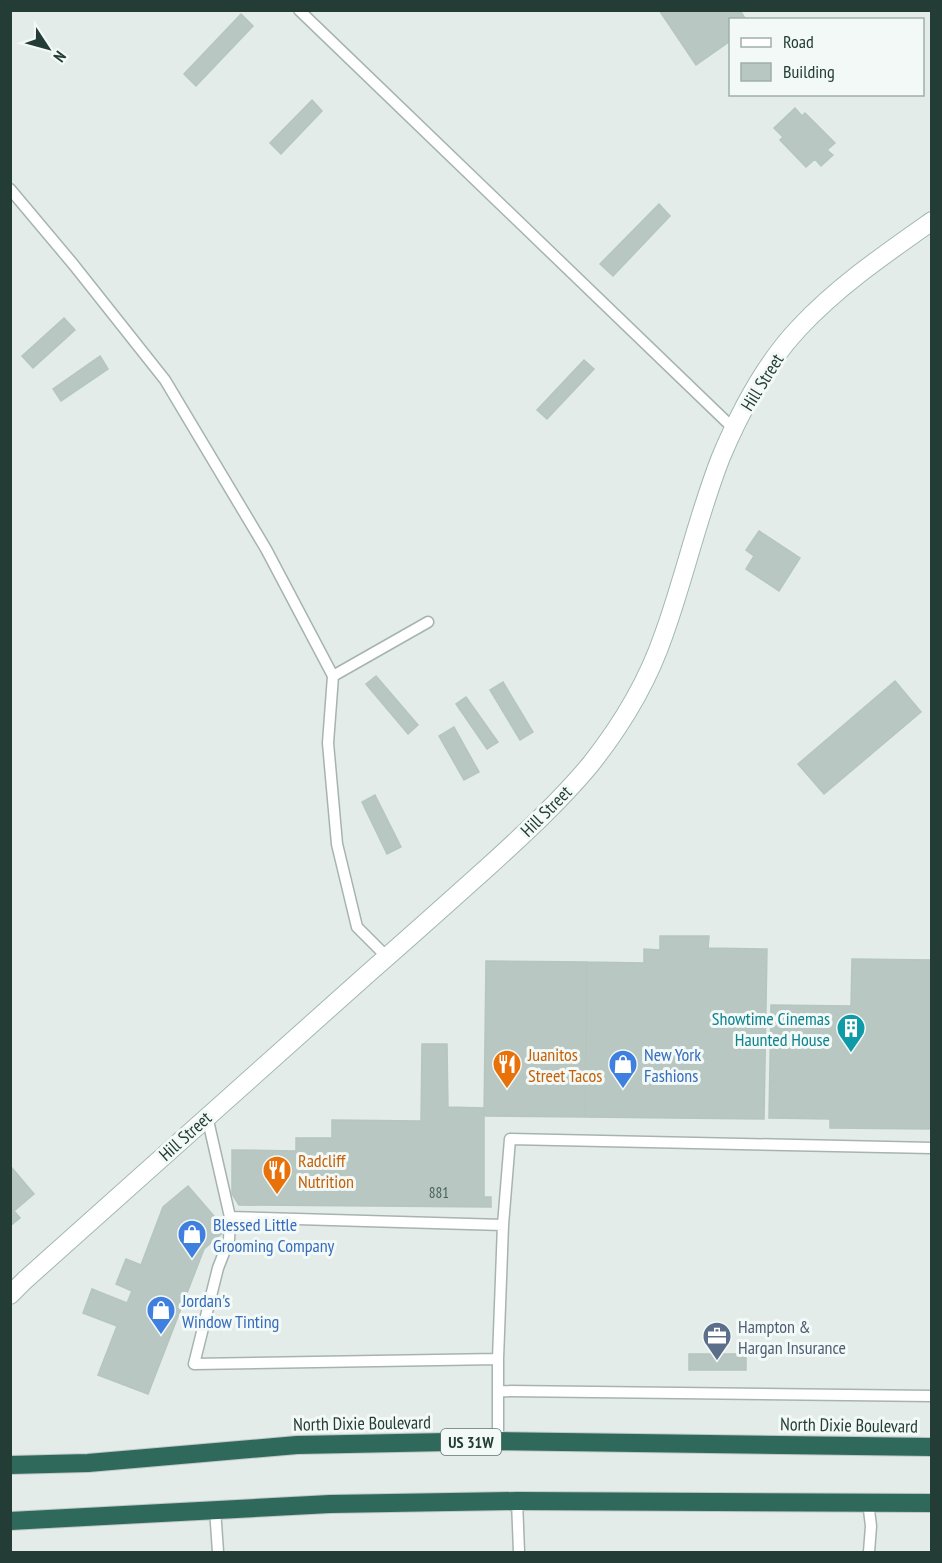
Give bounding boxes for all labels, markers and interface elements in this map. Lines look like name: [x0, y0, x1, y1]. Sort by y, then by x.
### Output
north arrow: [18, 18, 78, 78]
legend: [729, 18, 924, 96]
text: Road: [783, 30, 814, 53]
text: N: [50, 47, 71, 66]
text: Building: [783, 60, 835, 83]
street label: Hill Street: [736, 349, 788, 415]
street label: Hill Street: [516, 781, 576, 841]
place label: Showtime Cinemas Haunted House: [712, 1007, 830, 1051]
building icon: Showtime Cinemas Haunted House: [835, 1012, 867, 1054]
place label: Juanitos Street Tacos: [527, 1043, 602, 1087]
place label: New York Fashions: [644, 1043, 701, 1087]
restaurant icon: Juanitos Street Tacos: [491, 1048, 523, 1090]
shop icon: New York Fashions: [607, 1048, 639, 1090]
street label: Hill Street: [154, 1106, 216, 1166]
place label: Radcliff Nutrition: [298, 1149, 354, 1193]
restaurant icon: Radcliff Nutrition: [261, 1154, 293, 1196]
house number: 881: [429, 1183, 449, 1202]
place label: Blessed Little Grooming Company: [213, 1213, 335, 1257]
shop icon: Blessed Little Grooming Company: [176, 1218, 208, 1260]
place label: Jordan's Window Tinting: [181, 1289, 279, 1333]
shop icon: Jordan's Window Tinting: [145, 1294, 177, 1336]
place label: Hampton & Hargan Insurance: [738, 1315, 846, 1359]
office icon: Hampton & Hargan Insurance: [701, 1320, 733, 1362]
street label: North Dixie Boulevard: [293, 1410, 431, 1436]
street label: North Dixie Boulevard: [780, 1412, 918, 1438]
road number: US 31W: [441, 1429, 501, 1455]

